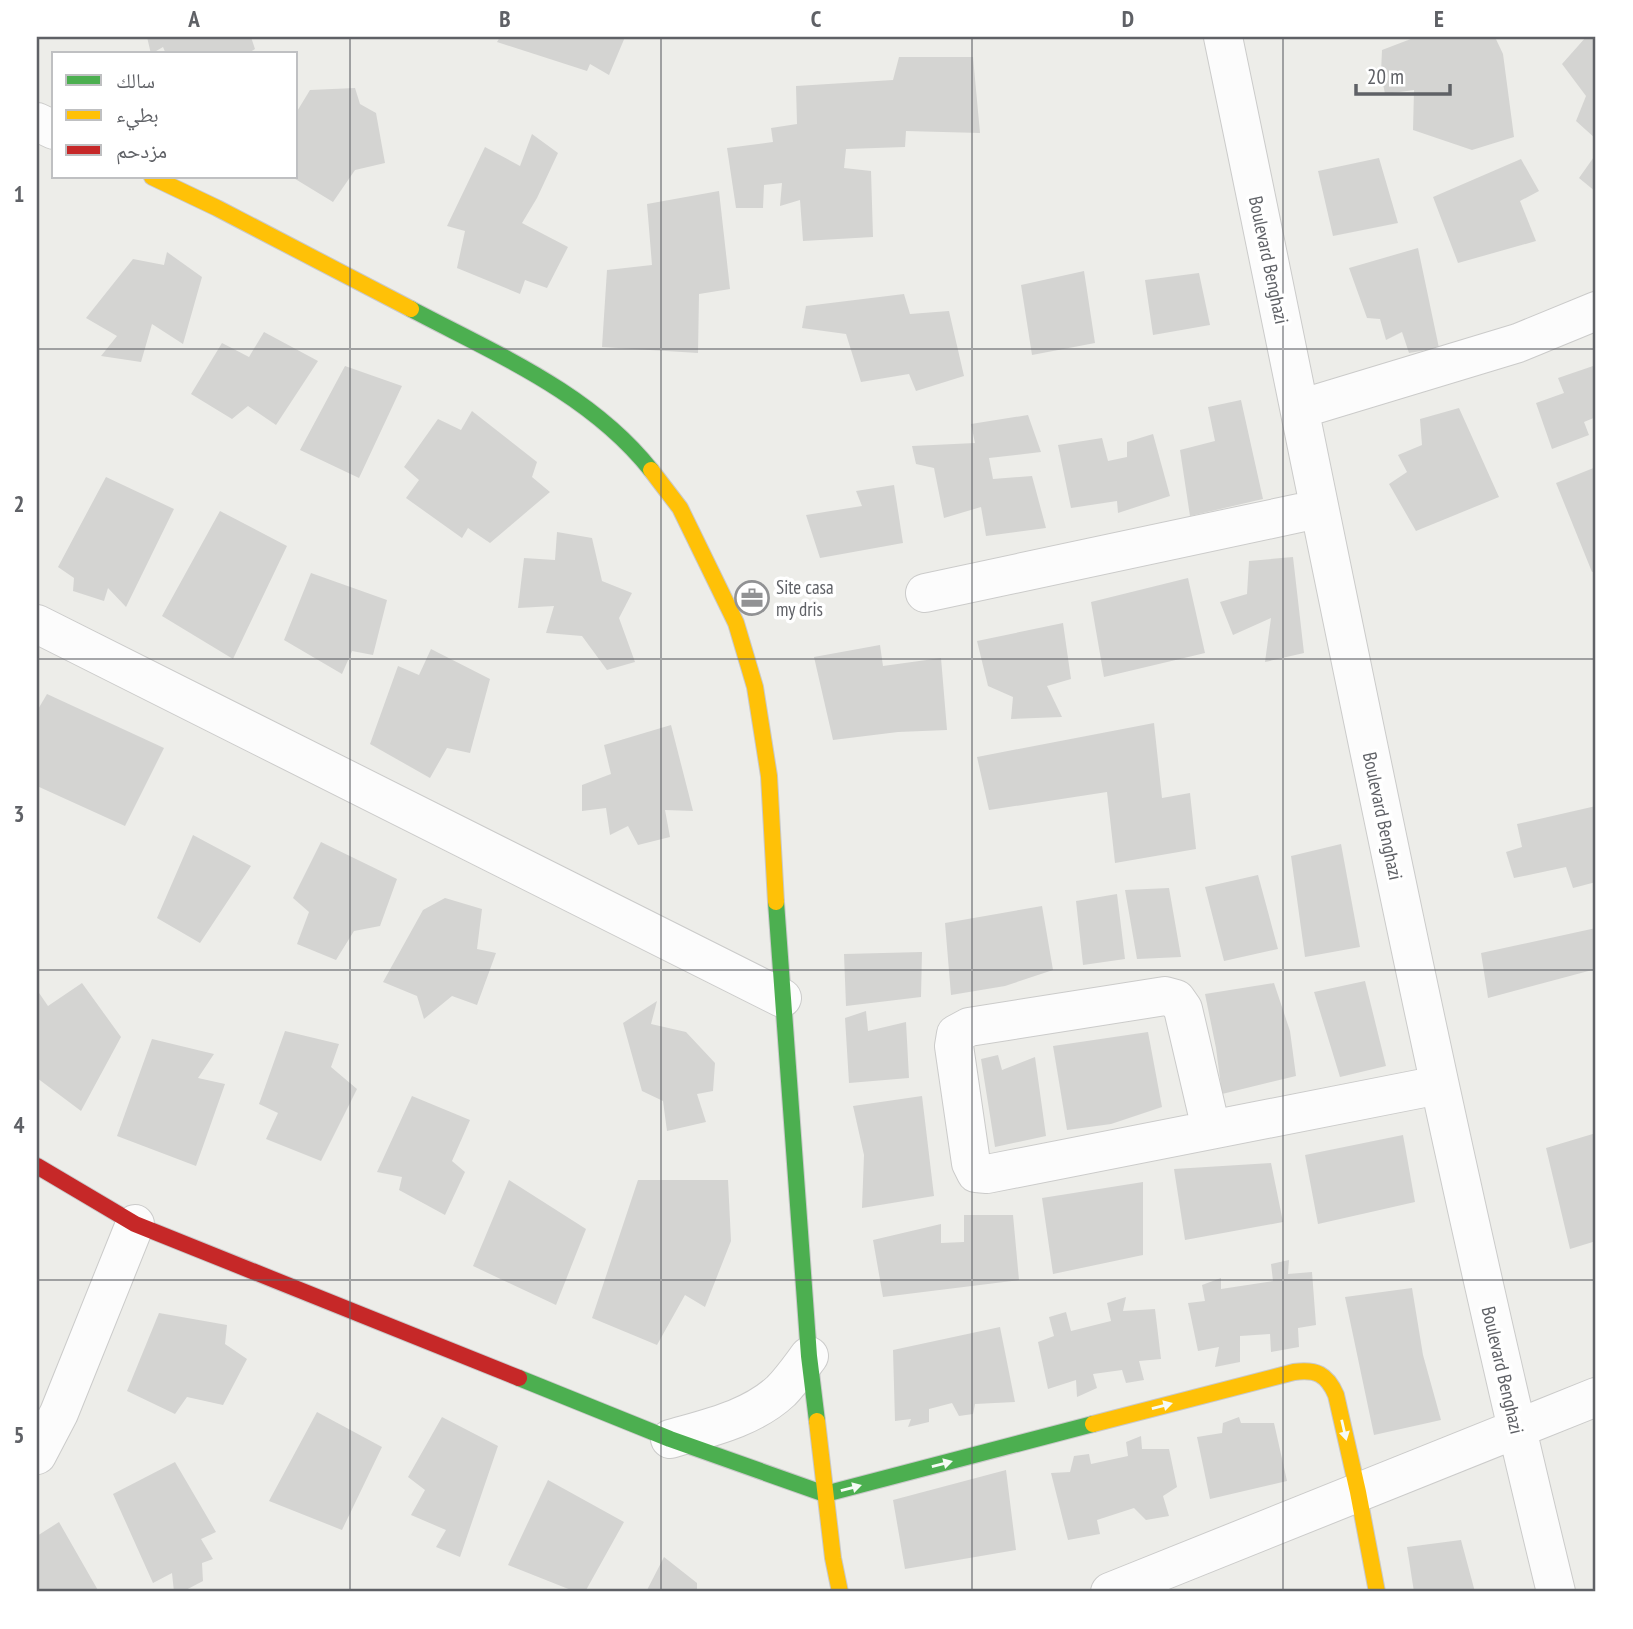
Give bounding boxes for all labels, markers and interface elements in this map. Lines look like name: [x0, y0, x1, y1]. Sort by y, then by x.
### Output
text: A: [187, 4, 200, 33]
text: B: [499, 4, 511, 33]
text: C: [811, 4, 822, 33]
text: D: [1122, 4, 1134, 33]
text: E: [1434, 4, 1444, 33]
legend: [52, 52, 298, 178]
scale bar: [1356, 52, 1451, 96]
text: 20 m: [1367, 63, 1404, 90]
text: سالك: [116, 67, 155, 94]
text: بطيء: [116, 101, 159, 131]
text: مزدحم: [116, 137, 167, 165]
text: 1: [14, 179, 25, 208]
street label: Boulevard Benghazi: [1244, 194, 1294, 326]
text: 2: [14, 489, 25, 518]
place label: Site casa my dris: [776, 575, 834, 621]
office icon: Site casa my dris: [733, 579, 771, 617]
street label: Boulevard Benghazi: [1358, 750, 1408, 882]
text: 3: [14, 799, 25, 828]
text: 4: [14, 1110, 25, 1139]
street label: Boulevard Benghazi: [1477, 1304, 1529, 1436]
one-way arrow: [1152, 1400, 1174, 1411]
one-way arrow: [1339, 1419, 1350, 1441]
text: 5: [14, 1420, 25, 1449]
one-way arrow: [932, 1458, 954, 1469]
one-way arrow: [841, 1482, 862, 1492]

